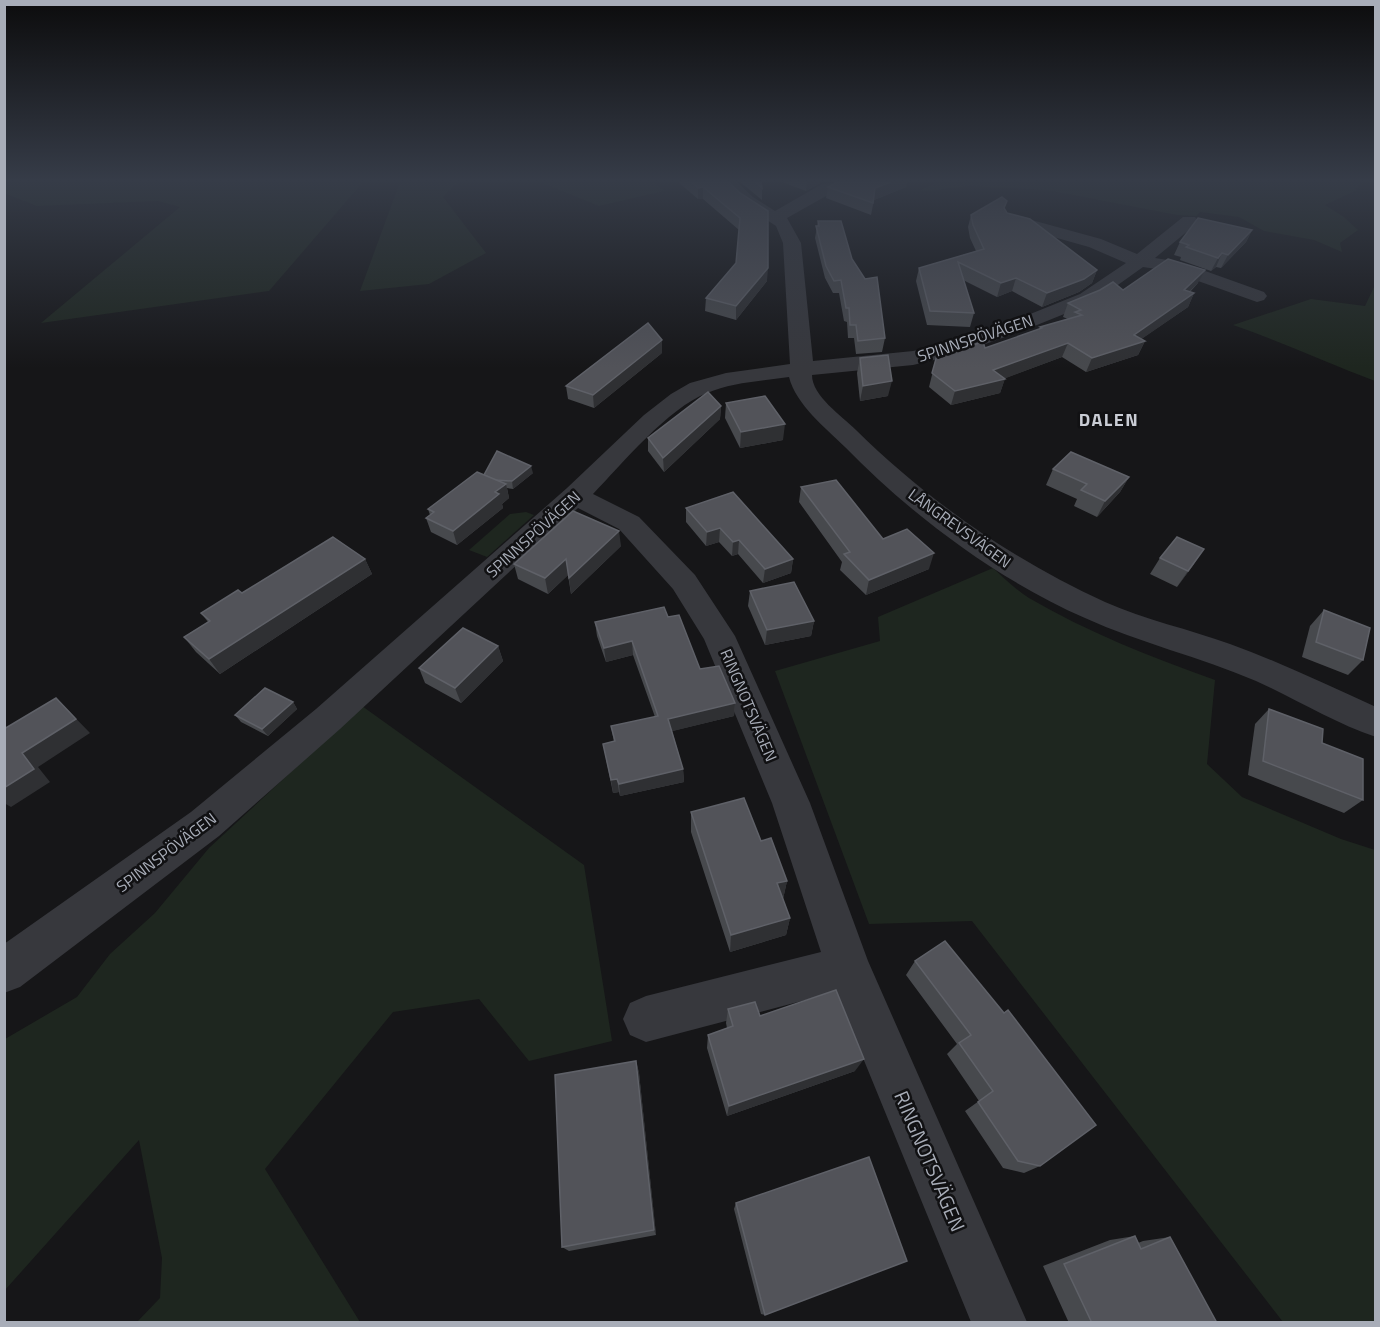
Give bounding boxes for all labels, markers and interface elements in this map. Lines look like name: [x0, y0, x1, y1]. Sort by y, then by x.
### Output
street label: SPINNSPÖVÄGEN: [914, 308, 1036, 368]
district label: DALEN: [1079, 406, 1139, 433]
street label: LÅNGREVSVÄGEN: [904, 482, 1016, 574]
street label: SPINNSPÖVÄGEN: [480, 485, 586, 583]
street label: RINGNOTSVÄGEN: [714, 645, 784, 765]
street label: SPINNSPÖVÄGEN: [111, 806, 221, 898]
street label: RINGNOTSVÄGEN: [886, 1086, 974, 1236]

